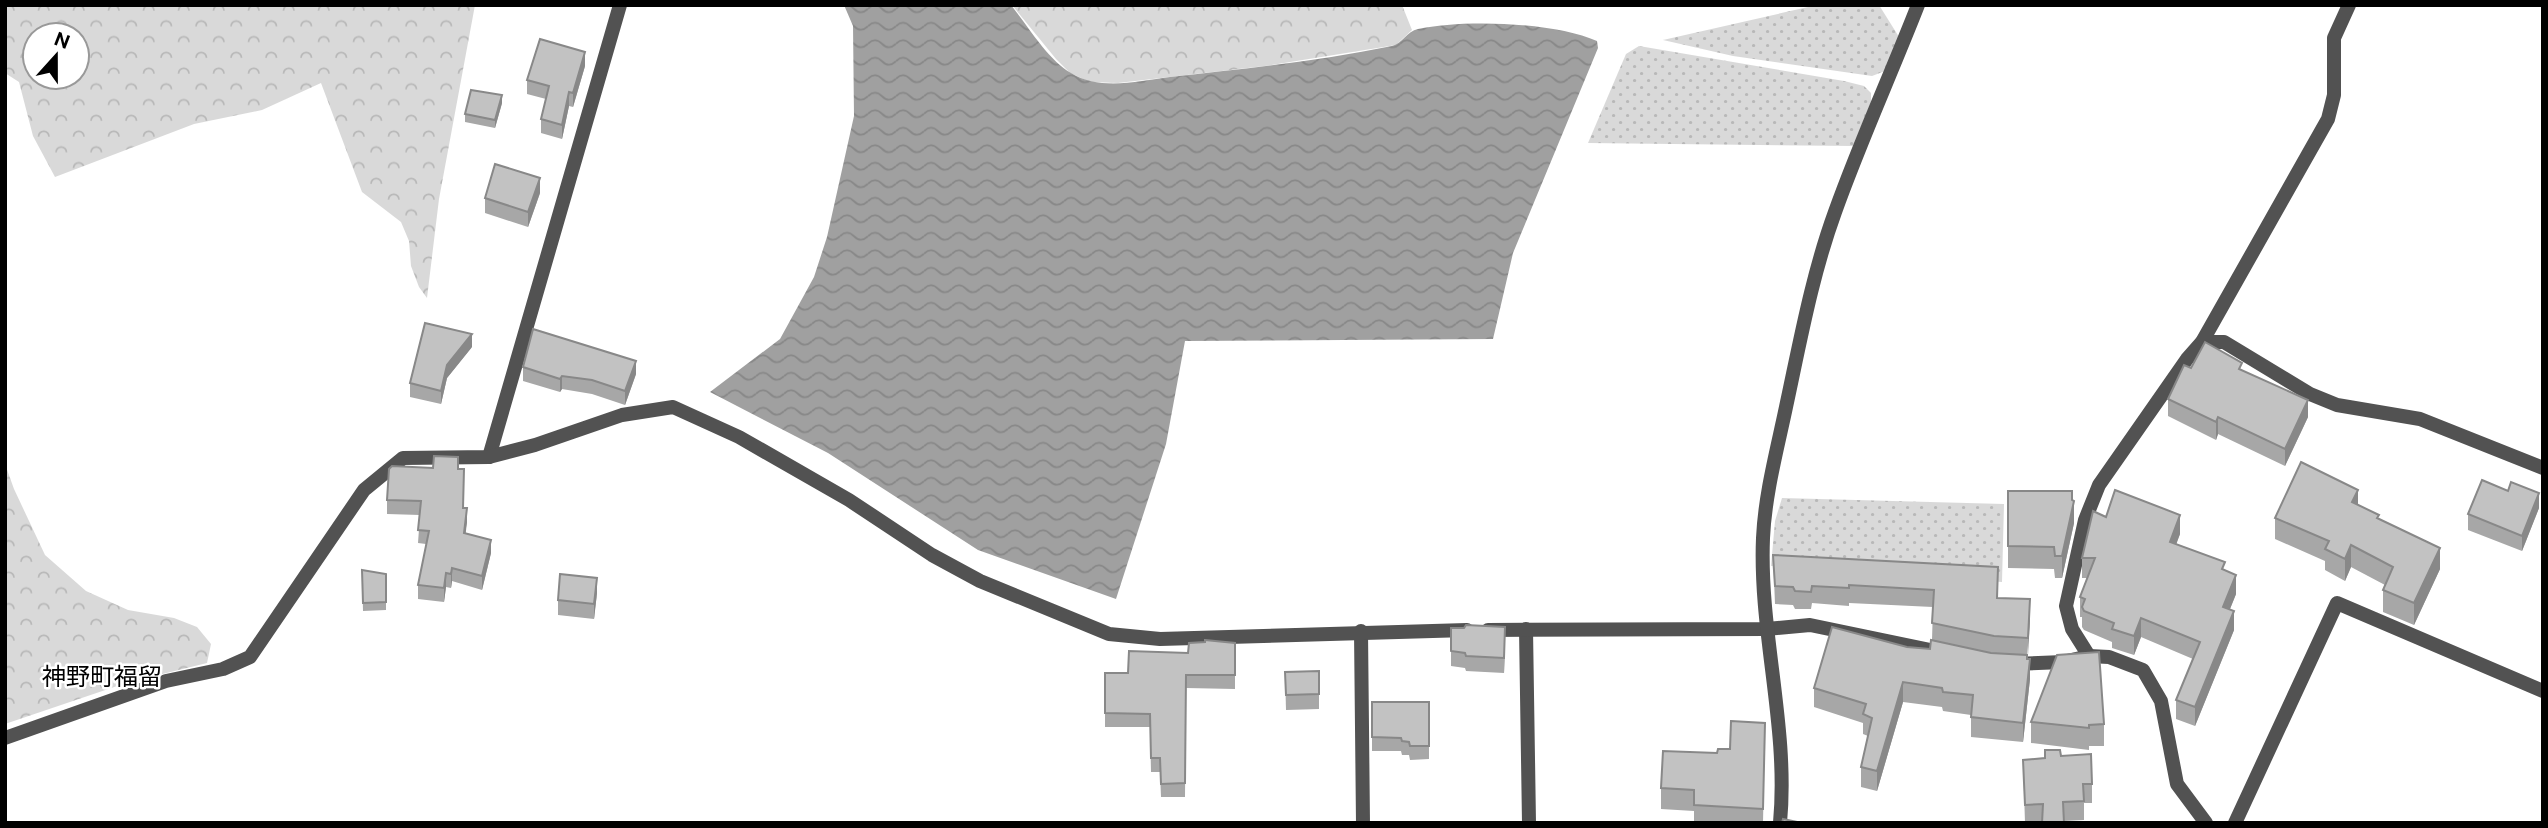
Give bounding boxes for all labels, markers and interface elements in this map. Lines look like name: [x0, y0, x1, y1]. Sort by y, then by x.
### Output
north arrow: [21, 21, 91, 91]
text: N: [51, 27, 73, 53]
district label: 神野町福留: [42, 662, 162, 690]

